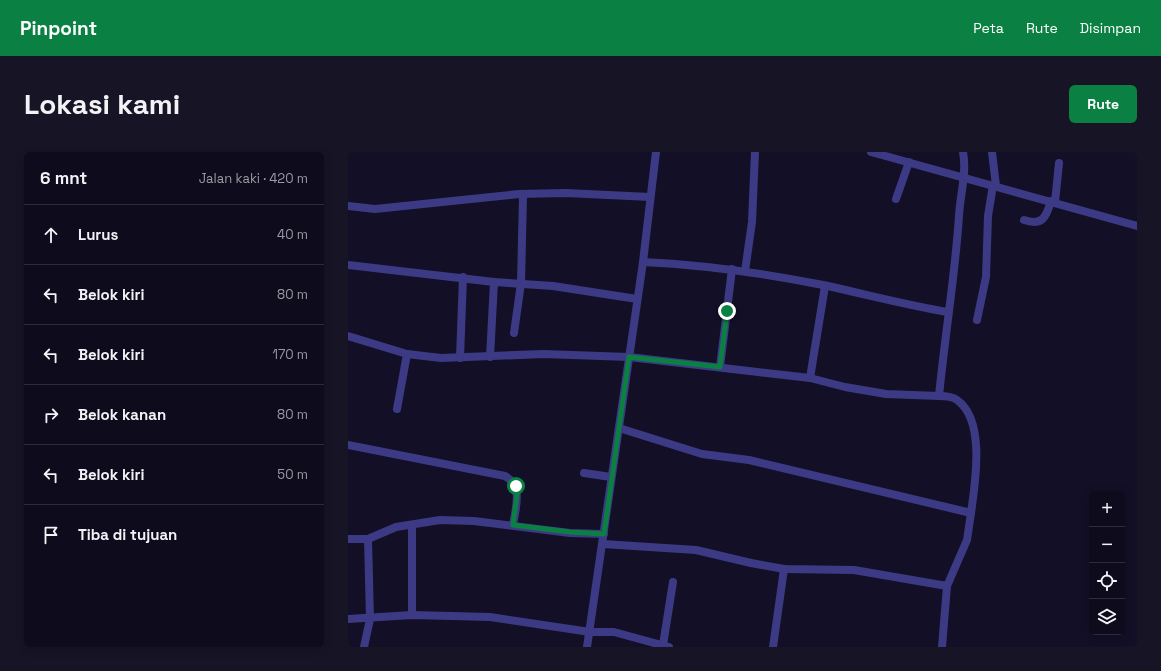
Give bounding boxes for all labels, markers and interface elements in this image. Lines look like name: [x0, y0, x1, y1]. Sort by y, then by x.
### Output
text: Pinpoint: [20, 16, 97, 41]
text: Peta: [973, 19, 1004, 37]
text: Rute: [1026, 19, 1058, 37]
text: Disimpan: [1080, 19, 1141, 37]
button: Rute: [1069, 85, 1137, 123]
text: Lokasi kami: [24, 86, 180, 122]
text: 6 mnt: [40, 167, 87, 189]
text: Jalan kaki · 420 m: [199, 170, 308, 187]
icon: ahead: [40, 224, 62, 246]
text: Lurus: [78, 225, 118, 244]
text: 40 m: [277, 226, 308, 243]
icon: left: [40, 284, 62, 306]
text: Belok kiri: [78, 285, 144, 304]
text: 80 m: [277, 286, 308, 303]
route end: [718, 302, 736, 320]
icon: left: [40, 344, 62, 366]
text: Belok kiri: [78, 345, 144, 364]
text: 170 m: [272, 346, 308, 363]
icon: right: [40, 404, 62, 426]
text: Belok kanan: [78, 405, 166, 424]
text: 80 m: [277, 406, 308, 423]
icon: left: [40, 464, 62, 486]
text: Belok kiri: [78, 465, 144, 484]
text: 50 m: [277, 466, 308, 483]
route start: [507, 477, 525, 495]
map controls: [1089, 491, 1125, 635]
button: +: [1089, 491, 1125, 527]
icon: arrive: [40, 524, 62, 546]
text: Tiba di tujuan: [78, 525, 177, 544]
button: −: [1089, 527, 1125, 563]
button: locate: [1089, 563, 1125, 599]
button: layers: [1089, 599, 1125, 635]

